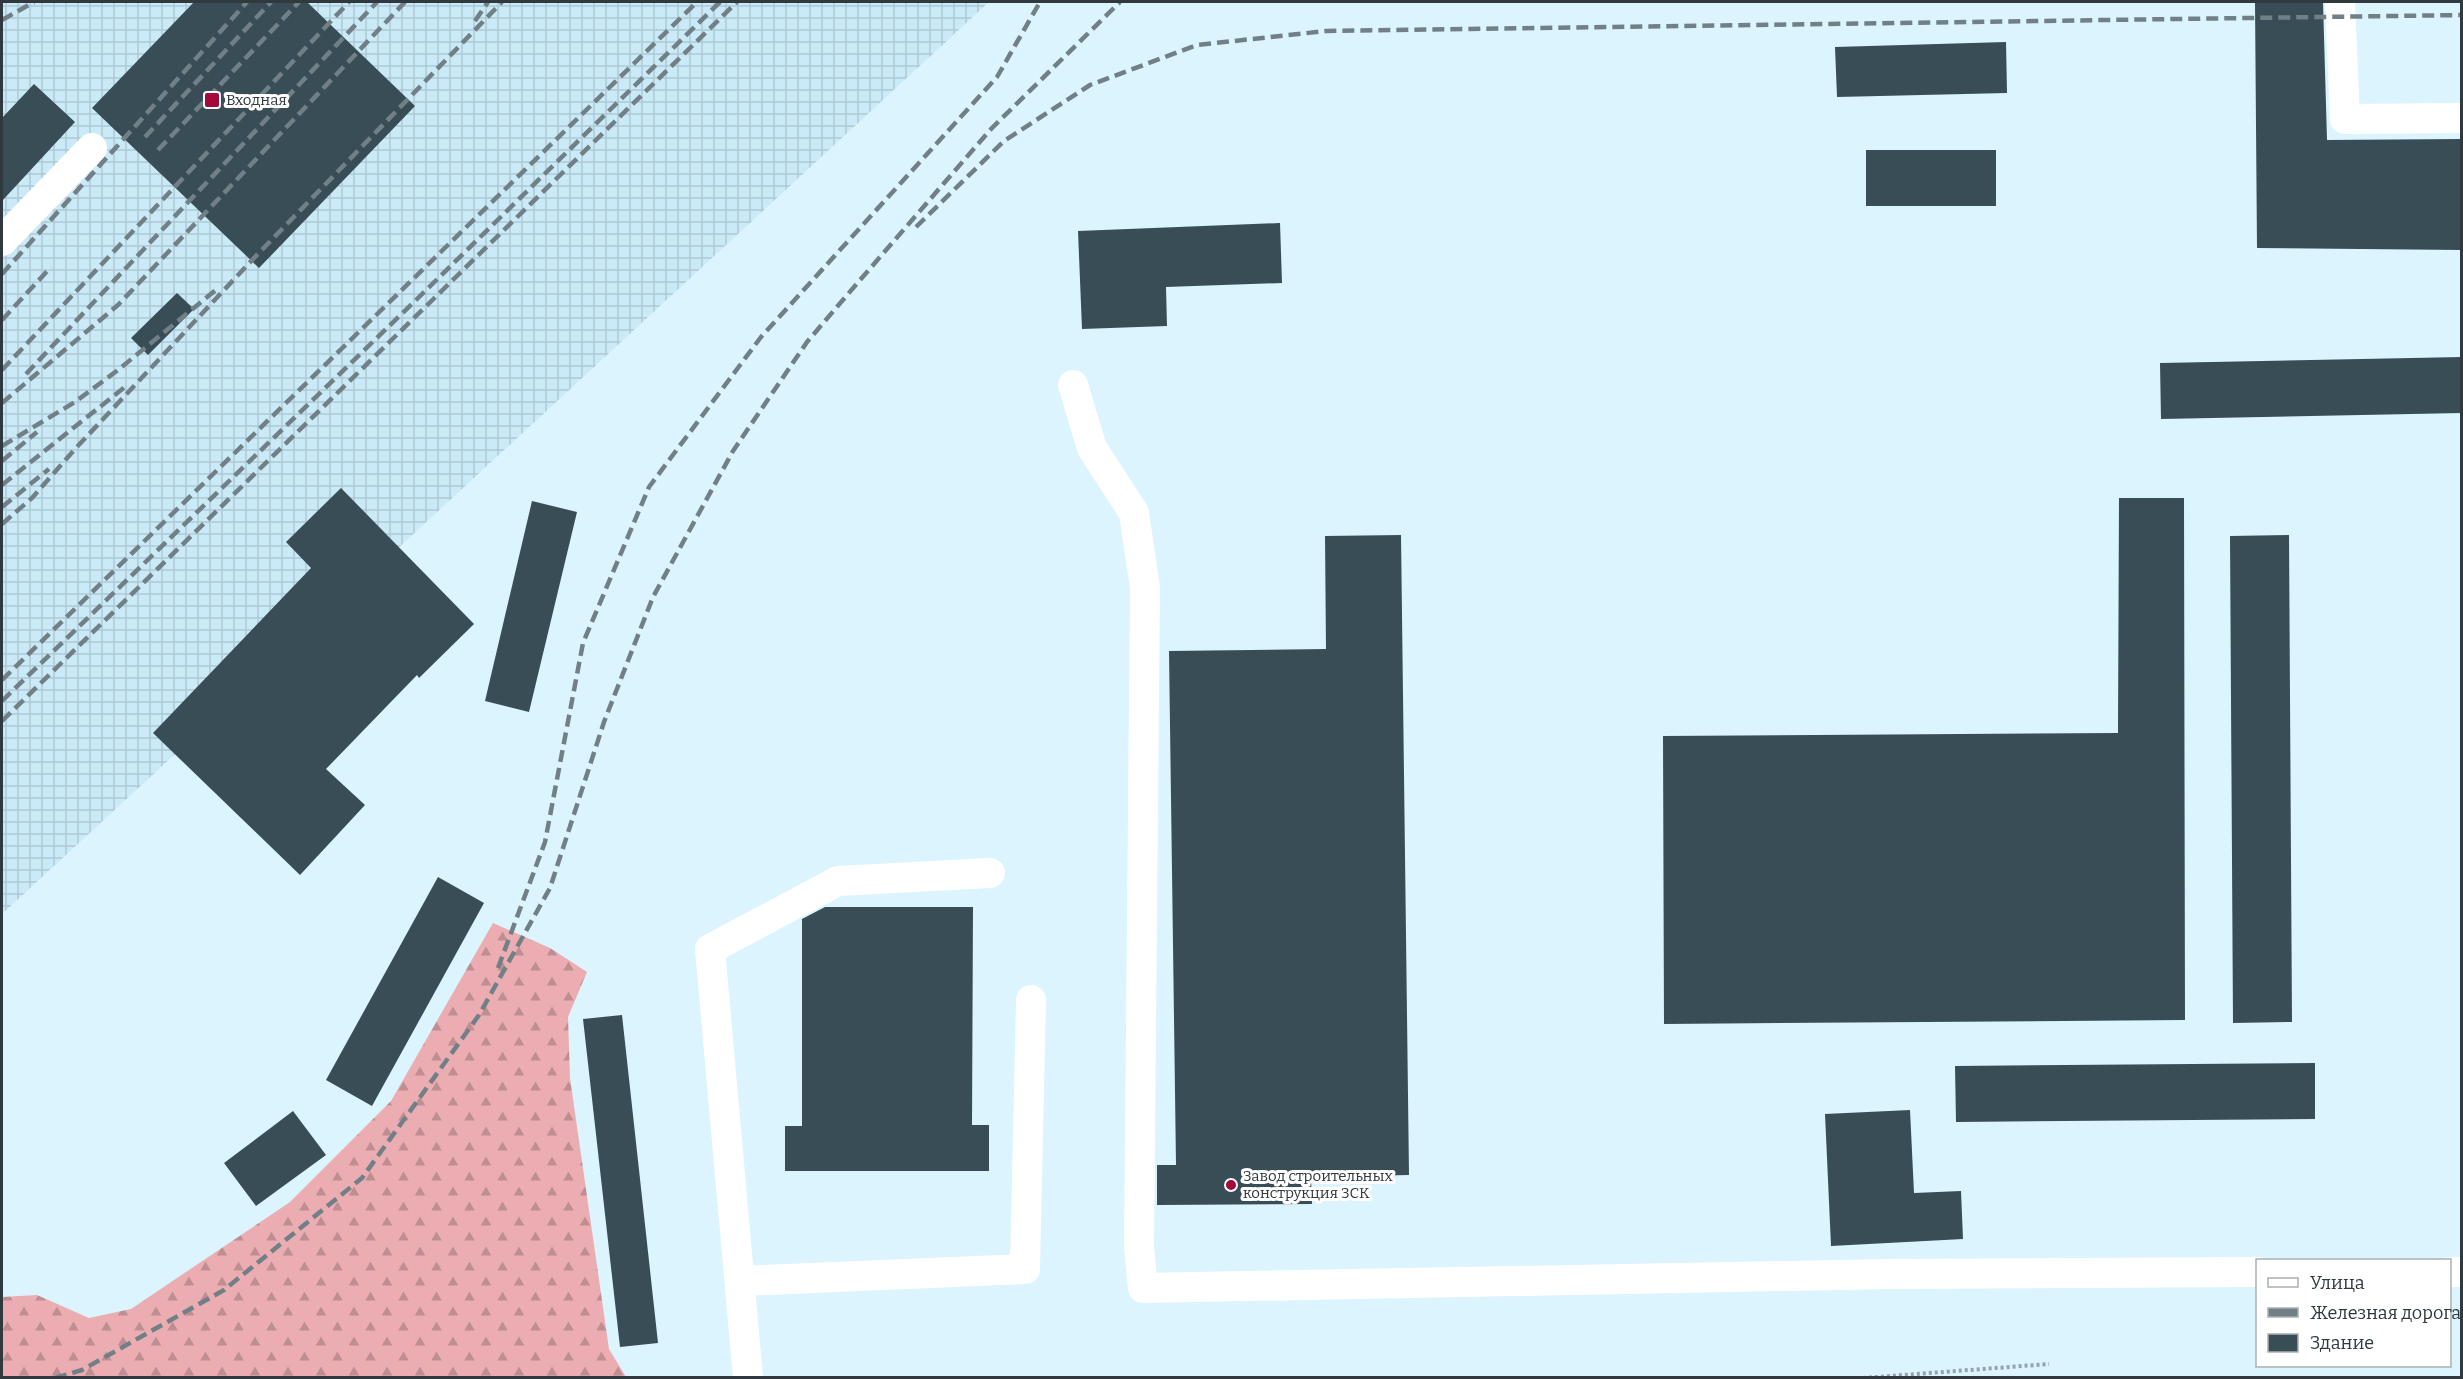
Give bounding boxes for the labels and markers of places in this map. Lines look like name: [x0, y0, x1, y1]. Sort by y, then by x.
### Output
marker: Входная: [203, 91, 221, 109]
place label: Входная: [226, 91, 287, 109]
place label: Завод строительных конструкция ЗСК: [1243, 1167, 1393, 1202]
marker: Завод строительных конструкция ЗСК: [1224, 1178, 1238, 1192]

